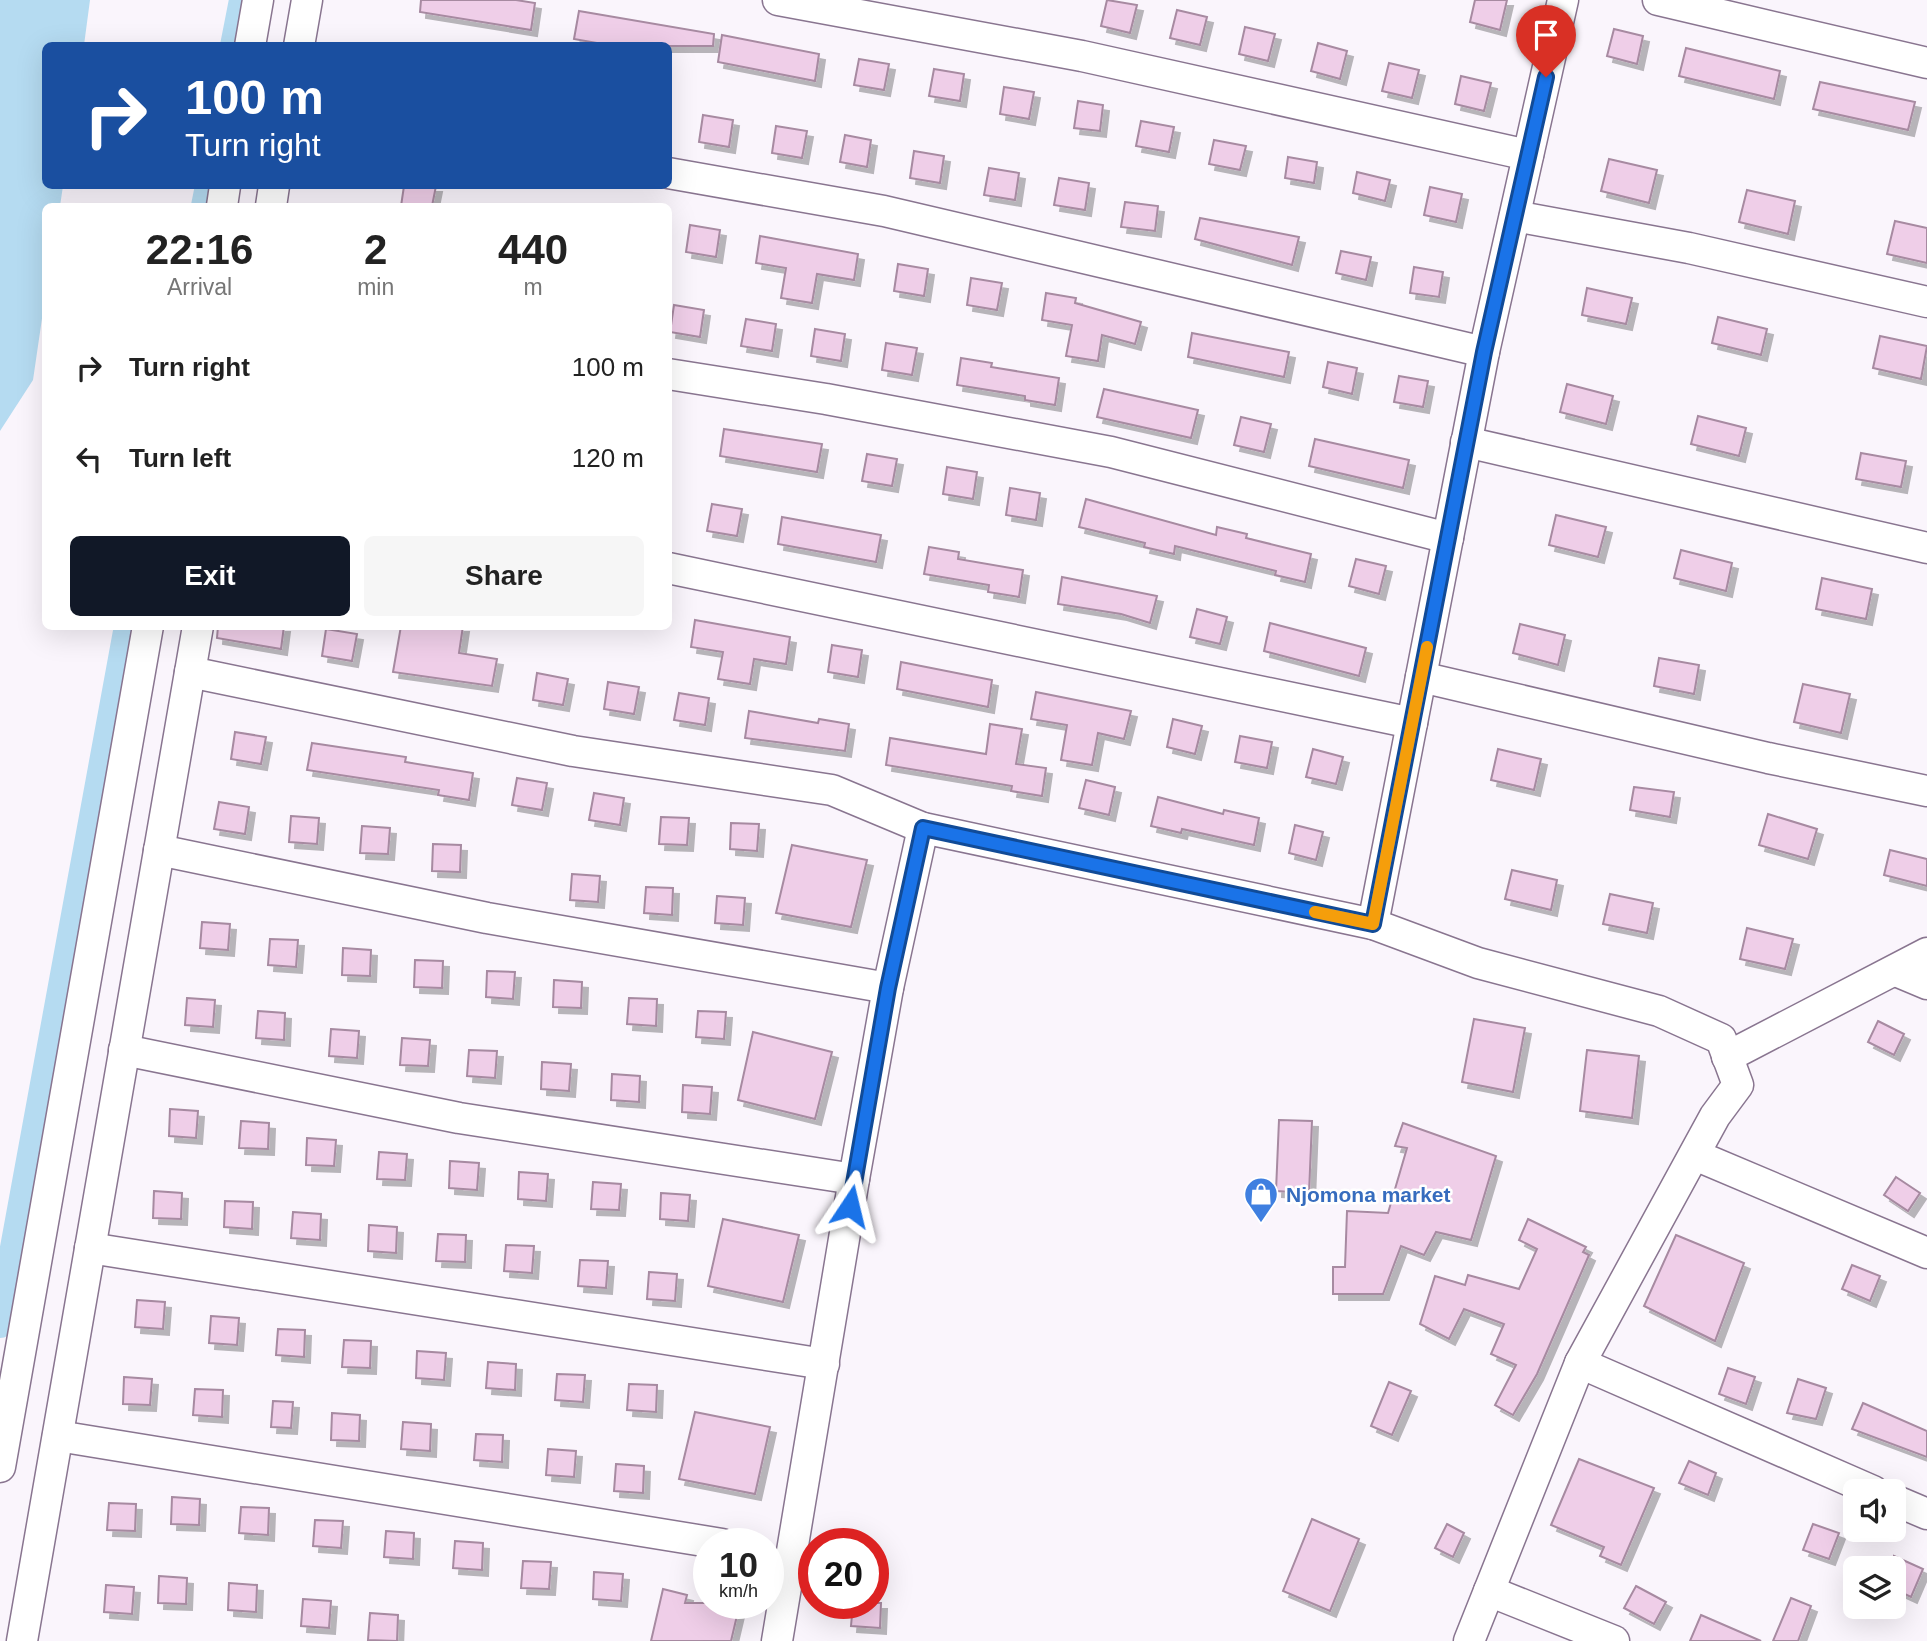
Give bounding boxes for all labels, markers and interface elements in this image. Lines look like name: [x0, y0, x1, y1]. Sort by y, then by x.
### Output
pin: [1516, 5, 1576, 77]
icon: arrive: [1527, 16, 1565, 54]
icon: right: [70, 70, 161, 161]
text: 100 m: [185, 70, 324, 124]
text: Turn right: [185, 127, 321, 163]
text: 22:16: [146, 226, 253, 273]
text: 2: [364, 226, 387, 273]
text: 440: [498, 226, 568, 273]
text: Arrival: [167, 274, 232, 300]
text: min: [357, 274, 394, 300]
text: m: [524, 274, 543, 300]
icon: right: [70, 349, 108, 387]
text: Turn right: [129, 352, 250, 382]
text: 100 m: [572, 352, 644, 382]
icon: left: [70, 440, 108, 478]
text: Turn left: [129, 443, 231, 473]
text: 120 m: [572, 443, 644, 473]
button: Exit: [70, 536, 350, 616]
button: Share: [364, 536, 644, 616]
position arrow: [813, 1169, 887, 1243]
shop icon: Njomona market: [1242, 1175, 1280, 1224]
place label: Njomona market: [1286, 1183, 1451, 1206]
map controls: [1843, 1479, 1906, 1619]
button: sound: [1843, 1479, 1906, 1542]
speed limit sign: 20: [798, 1528, 889, 1619]
text: 10: [719, 1545, 758, 1584]
button: layers: [1843, 1556, 1906, 1619]
text: km/h: [719, 1581, 758, 1601]

